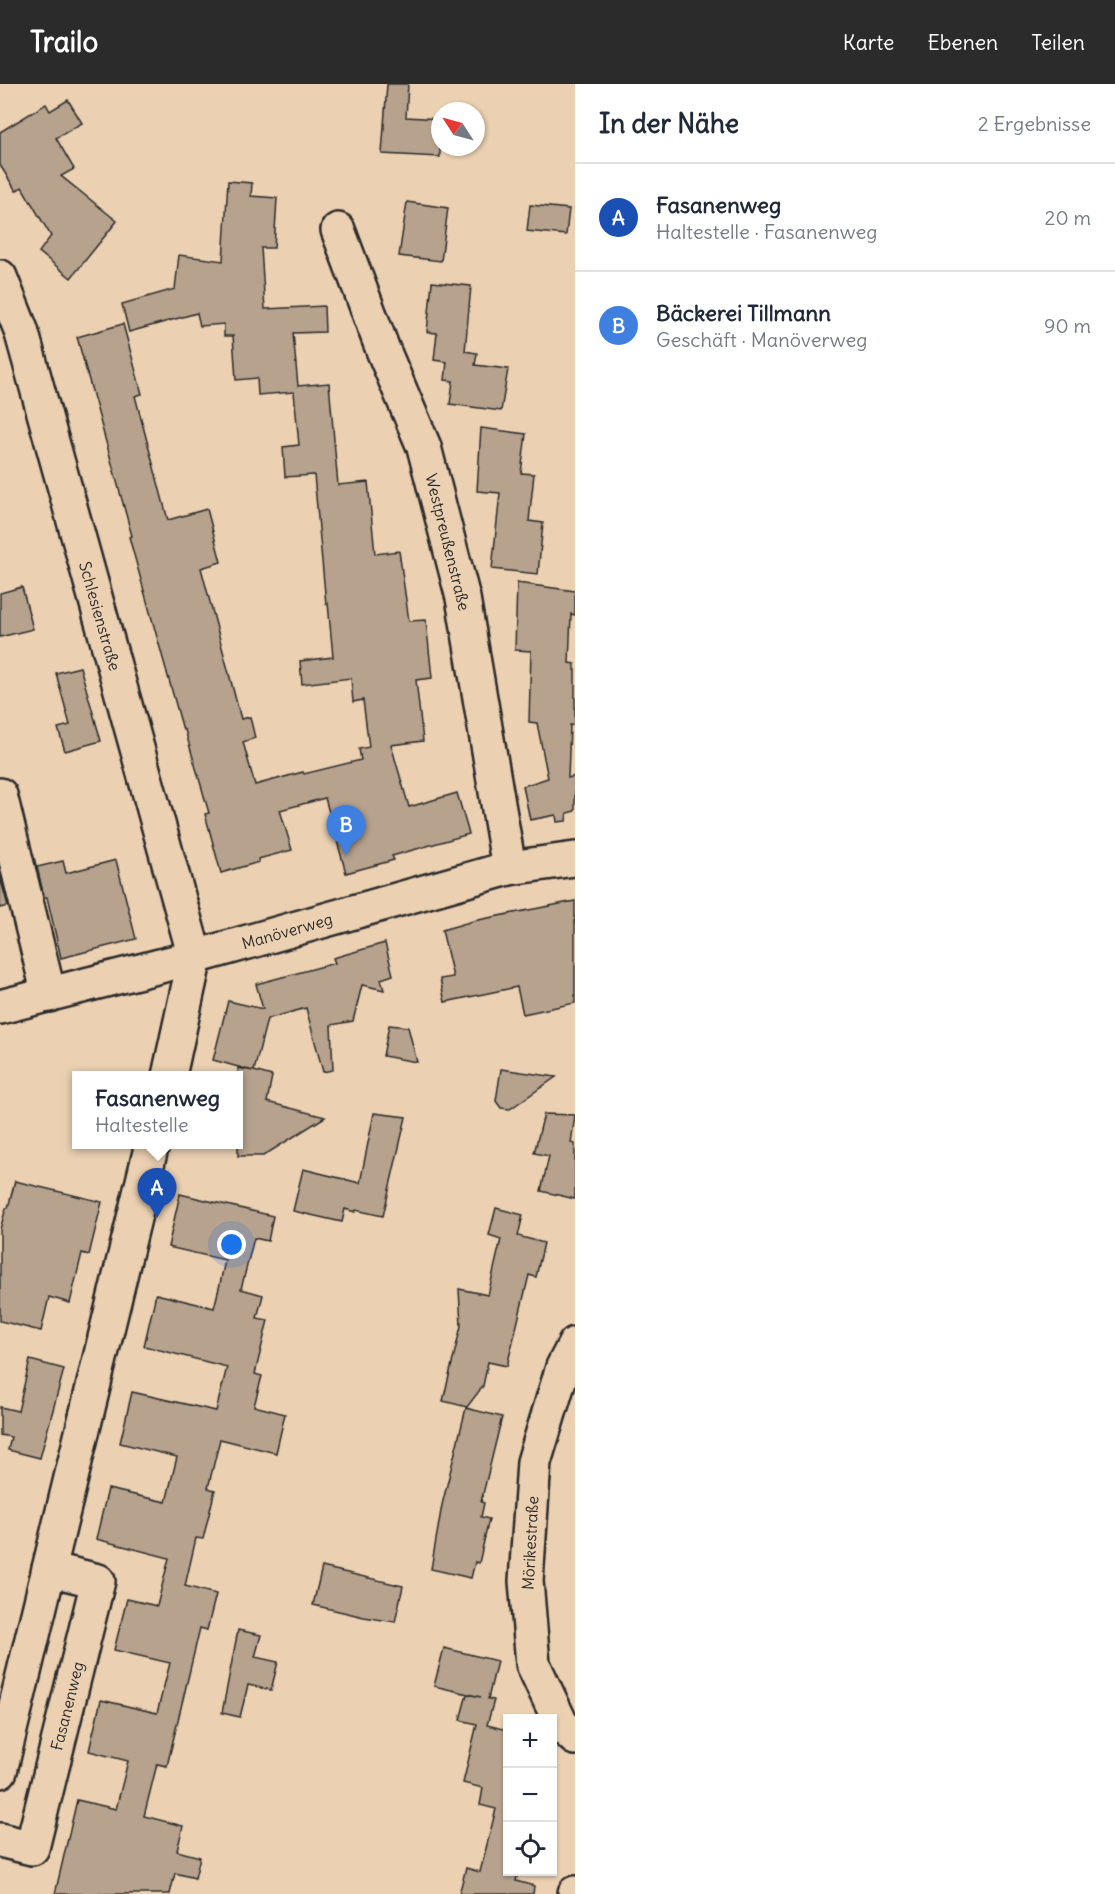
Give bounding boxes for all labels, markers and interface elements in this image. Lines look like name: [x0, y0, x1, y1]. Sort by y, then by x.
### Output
text: Trailo: [30, 24, 98, 60]
text: Karte: [843, 29, 894, 56]
text: Ebenen: [927, 29, 998, 56]
text: Teilen: [1031, 29, 1085, 56]
north arrow: [431, 102, 485, 156]
text: In der Nähe: [599, 107, 739, 140]
text: 2 Ergebnisse: [978, 111, 1091, 136]
text: Fasanenweg: [656, 191, 781, 219]
text: A: [612, 205, 625, 230]
text: 20 m: [1045, 205, 1091, 230]
text: Haltestelle · Fasanenweg: [656, 219, 877, 244]
text: Bäckerei Tillmann: [656, 299, 831, 327]
text: B: [612, 313, 625, 338]
text: 90 m: [1044, 313, 1091, 338]
text: Geschäft · Manöverweg: [656, 327, 867, 352]
street label: Westpreußenstraße: [421, 471, 475, 613]
street label: Schlesienstraße: [75, 559, 125, 673]
pin: B: [326, 806, 366, 855]
street label: Manöverweg: [239, 909, 335, 953]
popup: [72, 1071, 243, 1149]
text: Fasanenweg: [95, 1084, 220, 1112]
text: Haltestelle: [95, 1112, 189, 1137]
pin: A: [138, 1168, 176, 1218]
your location: [217, 1230, 246, 1259]
street label: Mörikestraße: [518, 1495, 542, 1591]
street label: Fasanenweg: [46, 1659, 88, 1753]
map controls: [503, 1714, 557, 1876]
button: +: [503, 1714, 557, 1768]
button: −: [503, 1768, 557, 1822]
button: locate: [503, 1822, 557, 1876]

